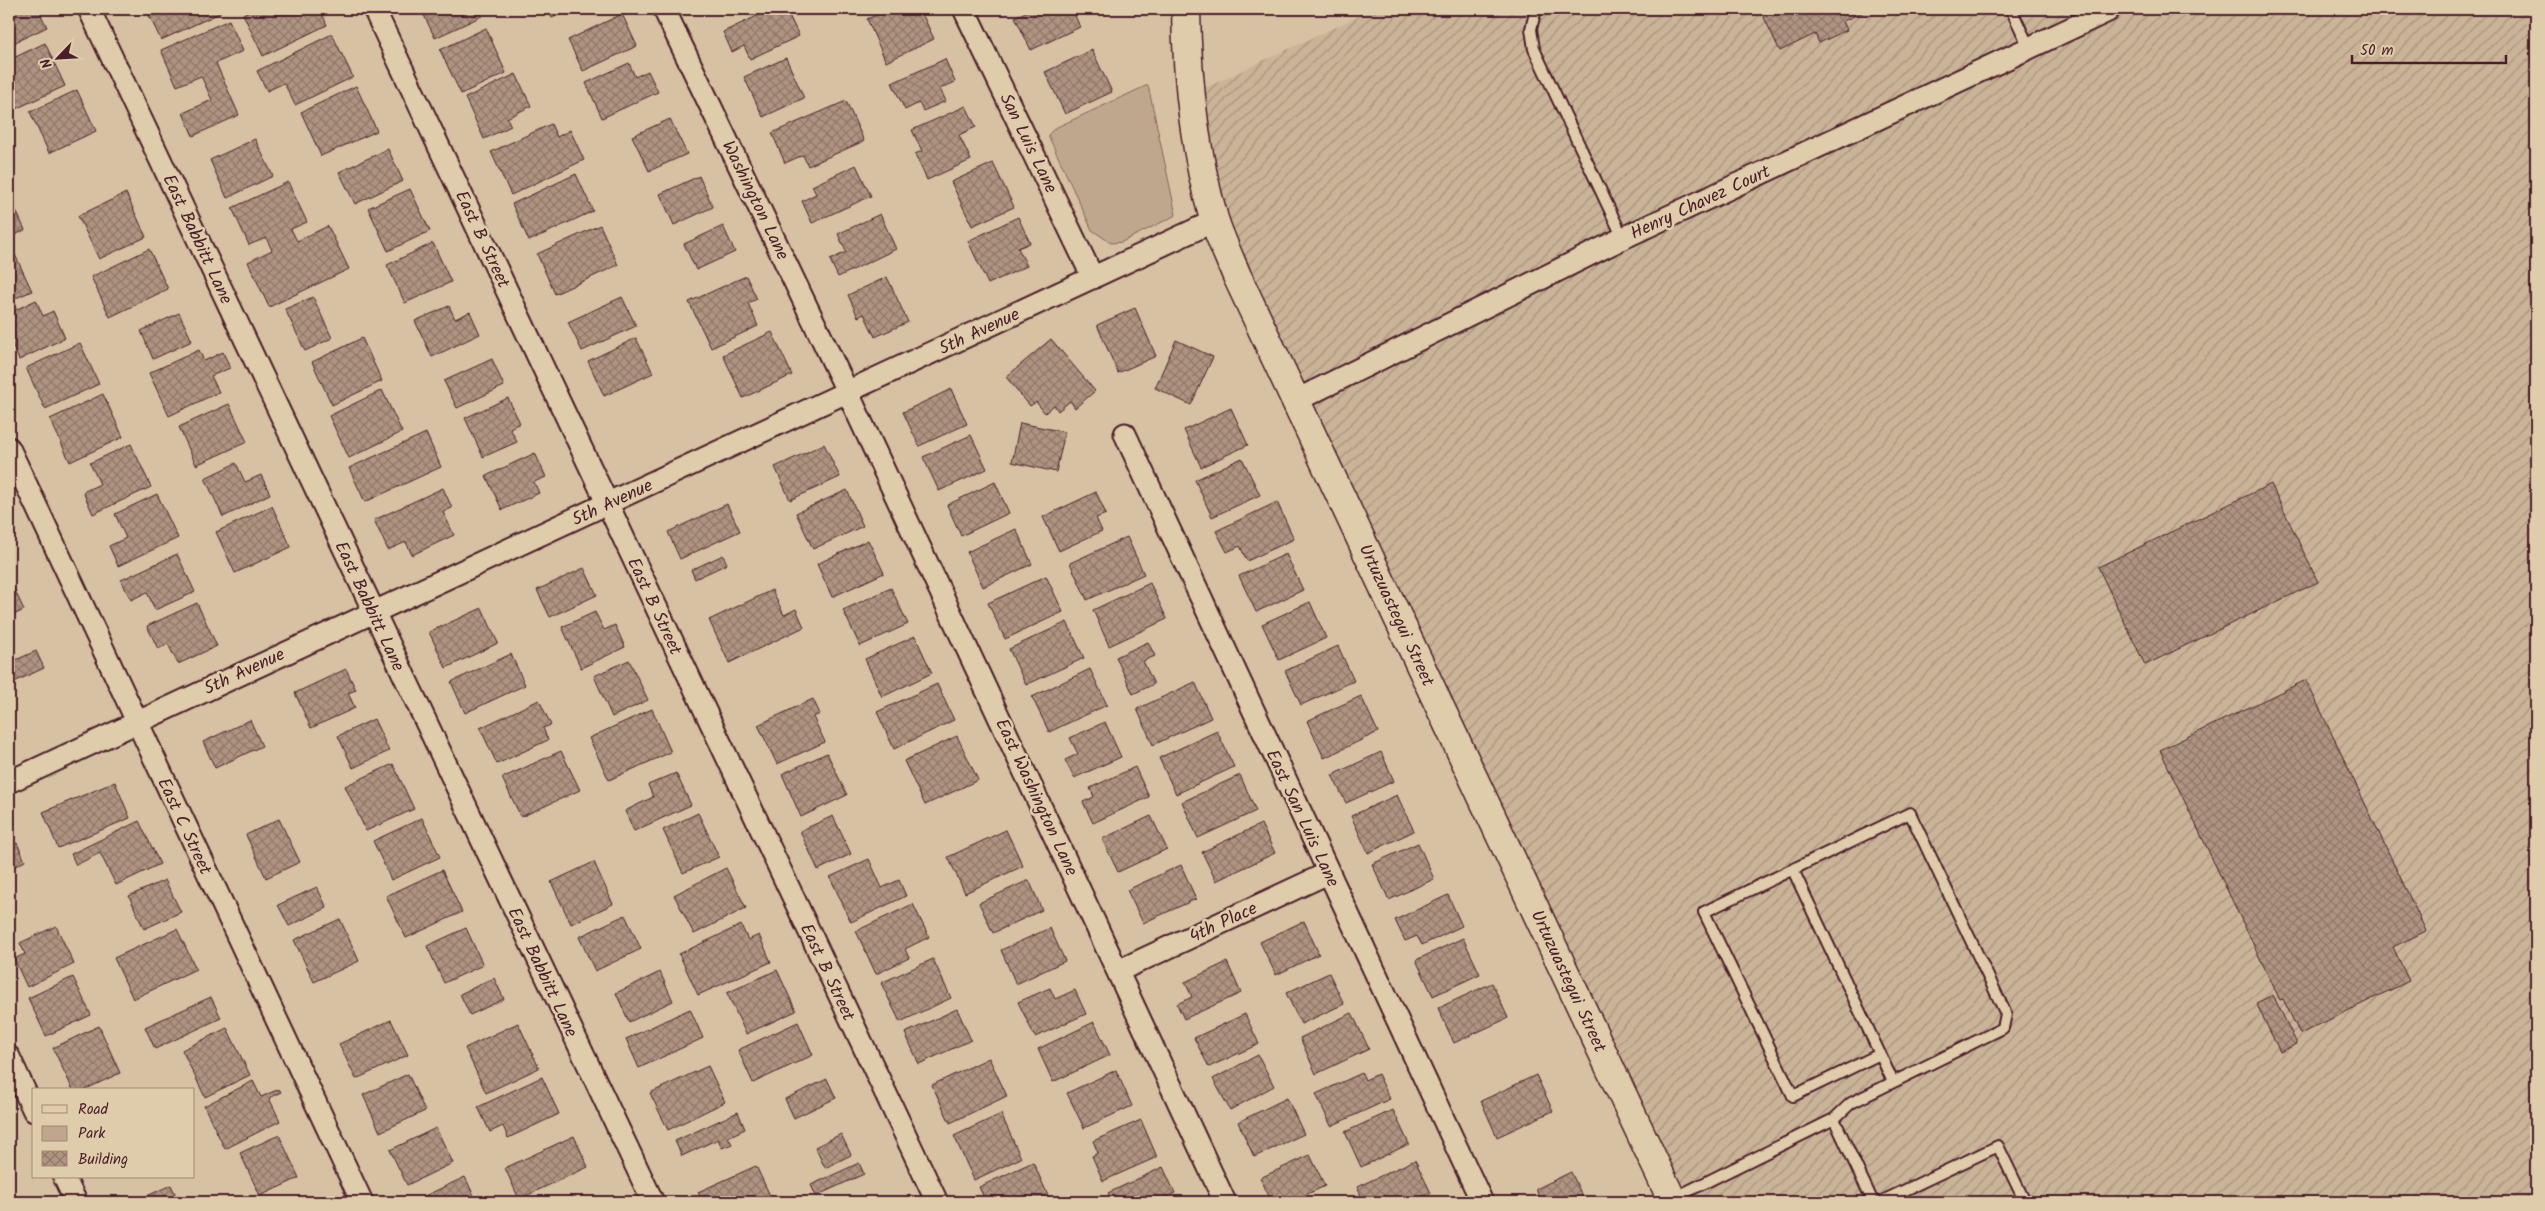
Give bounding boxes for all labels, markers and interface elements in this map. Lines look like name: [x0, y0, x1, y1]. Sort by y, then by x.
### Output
north arrow: [32, 32, 82, 82]
scale bar: [2352, 32, 2506, 64]
text: 50 m: [2360, 39, 2394, 63]
text: N: [35, 54, 59, 72]
street label: San Luis Lane: [991, 89, 1064, 199]
street label: Washington Lane: [713, 136, 796, 266]
street label: Henry Chavez Court: [1626, 158, 1776, 249]
street label: East Babbitt Lane: [154, 170, 240, 310]
street label: East B Street: [446, 186, 517, 294]
street label: 5th Avenue: [934, 301, 1025, 364]
street label: 5th Avenue: [567, 472, 658, 535]
street label: East Babbitt Lane: [326, 537, 412, 677]
street label: Urtuzuastegui Street: [1350, 540, 1442, 693]
street label: East B Street: [618, 553, 689, 661]
street label: 5th Avenue: [199, 641, 290, 704]
street label: East Washington Lane: [986, 714, 1085, 881]
street label: East San Luis Lane: [1257, 745, 1346, 892]
street label: East C Street: [148, 773, 219, 881]
street label: 4th Place: [1185, 895, 1263, 952]
street label: East Babbitt Lane: [499, 903, 585, 1043]
street label: Urtuzuastegui Street: [1522, 906, 1614, 1059]
street label: East B Street: [791, 919, 862, 1027]
legend: [32, 1088, 195, 1178]
text: Road: [78, 1098, 109, 1122]
text: Park: [78, 1122, 106, 1146]
text: Building: [78, 1148, 128, 1172]

